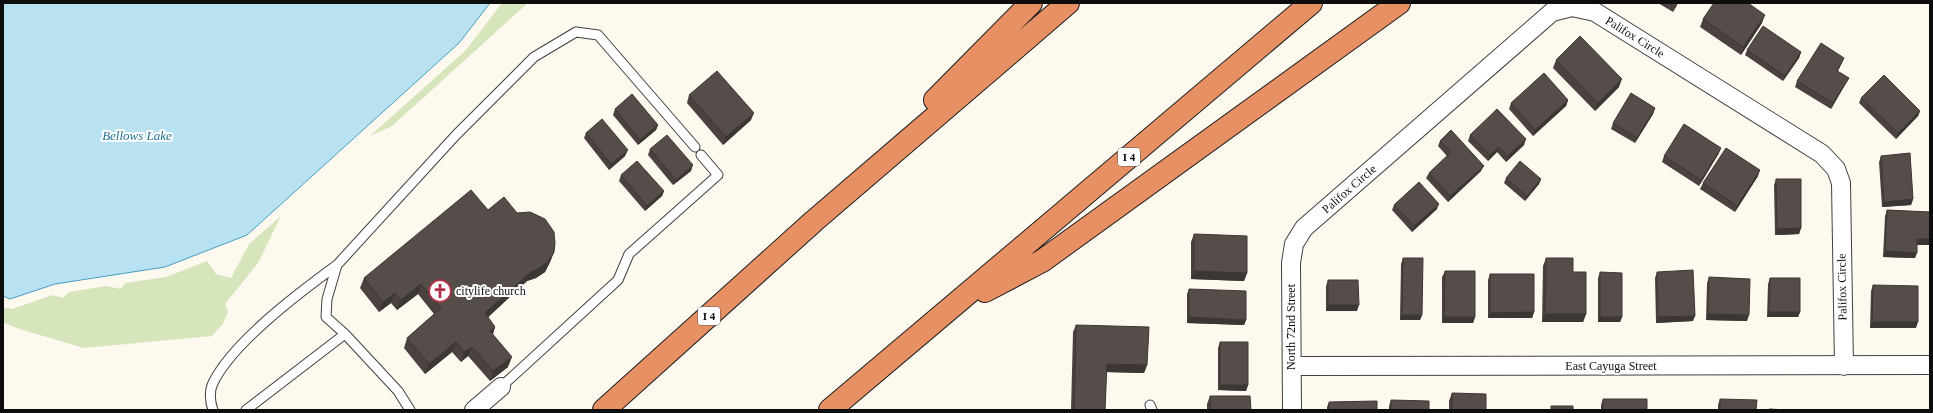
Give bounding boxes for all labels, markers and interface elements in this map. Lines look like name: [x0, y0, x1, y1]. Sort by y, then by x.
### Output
street label: Palifox Circle: [1603, 13, 1667, 61]
water label: Bellows Lake: [102, 128, 172, 143]
road number: I 4: [1118, 148, 1140, 166]
street label: Palifox Circle: [1319, 162, 1379, 216]
street label: Palifox Circle: [1834, 253, 1850, 321]
church icon: citylife church: [427, 278, 453, 304]
street label: North 72nd Street: [1284, 283, 1298, 370]
place label: citylife church: [456, 284, 526, 298]
road number: I 4: [698, 307, 720, 325]
street label: East Cayuga Street: [1565, 359, 1657, 373]

